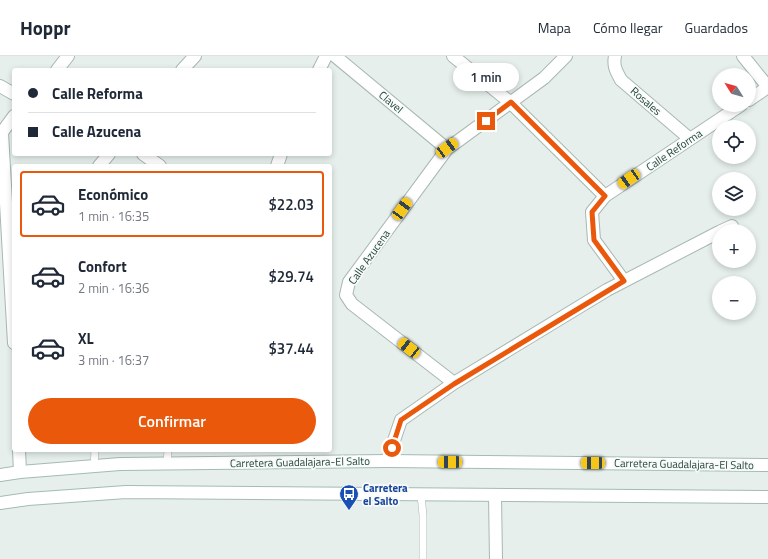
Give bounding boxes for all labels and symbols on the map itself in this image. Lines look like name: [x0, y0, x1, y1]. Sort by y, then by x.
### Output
callout: 1 min: [453, 63, 519, 91]
north arrow: [712, 68, 756, 112]
street label: Rosales: [627, 83, 665, 119]
street label: Clavel: [375, 87, 407, 117]
route end: [477, 112, 495, 130]
street label: Calle Reforma: [643, 125, 706, 175]
car: [434, 136, 460, 160]
car: [616, 167, 642, 191]
car: [390, 196, 414, 222]
street label: Calle Azucena: [344, 226, 394, 288]
car: [396, 336, 422, 360]
route start: [383, 439, 401, 457]
street label: Carretera Guadalajara-El Salto: [230, 453, 370, 471]
street label: Carretera Guadalajara-El Salto: [614, 455, 754, 473]
car: [438, 456, 462, 468]
car: [581, 457, 605, 469]
place label: Carretera el Salto: [363, 480, 408, 509]
bus stop icon: Carretera el Salto: [338, 483, 360, 511]

